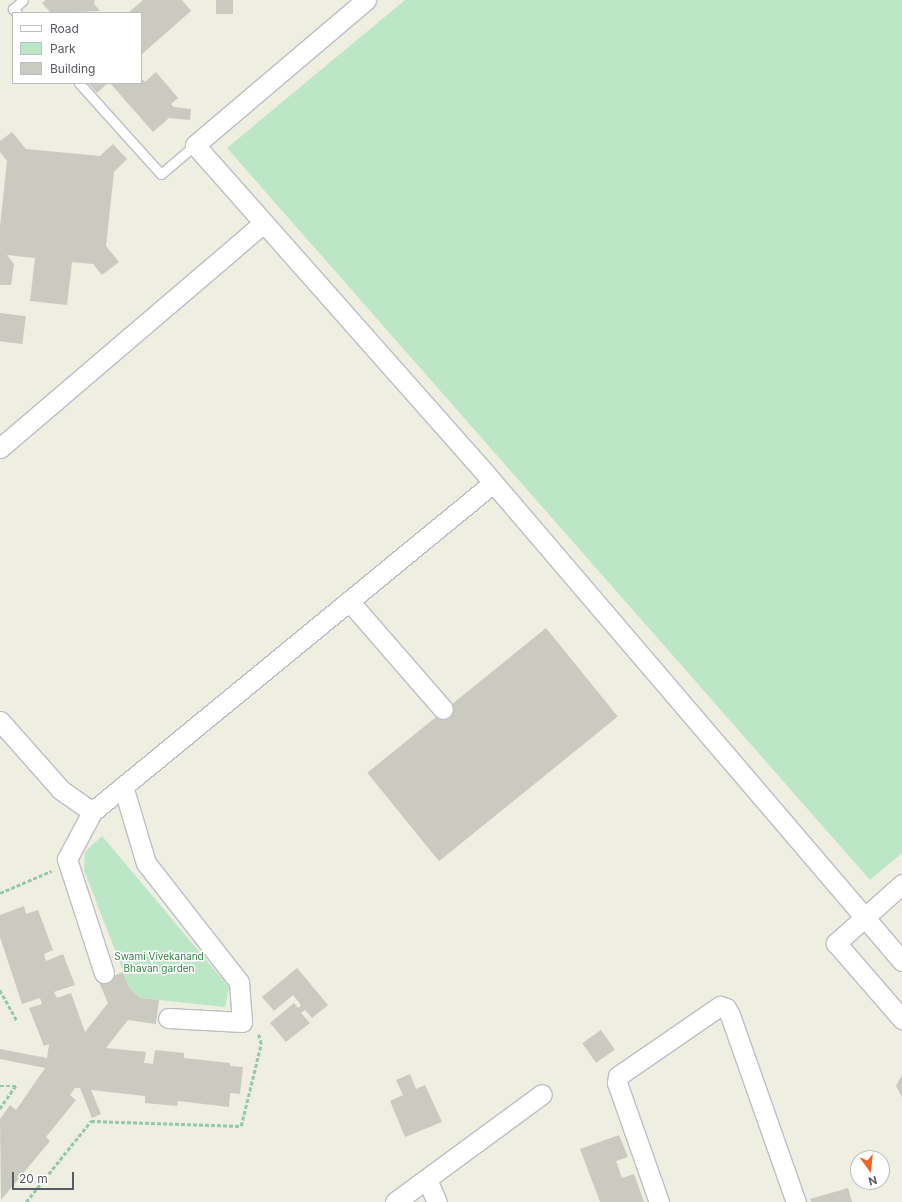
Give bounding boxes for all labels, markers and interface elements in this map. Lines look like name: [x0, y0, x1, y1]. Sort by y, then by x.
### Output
legend: [12, 12, 142, 84]
text: Road: [50, 21, 79, 36]
text: Park: [50, 41, 76, 56]
text: Building: [50, 61, 95, 76]
park label: Swami Vivekanand Bhavan garden: [114, 950, 204, 974]
north arrow: [850, 1150, 890, 1190]
scale bar: [14, 1164, 76, 1190]
text: 20 m: [19, 1171, 48, 1186]
text: N: [867, 1173, 879, 1188]

